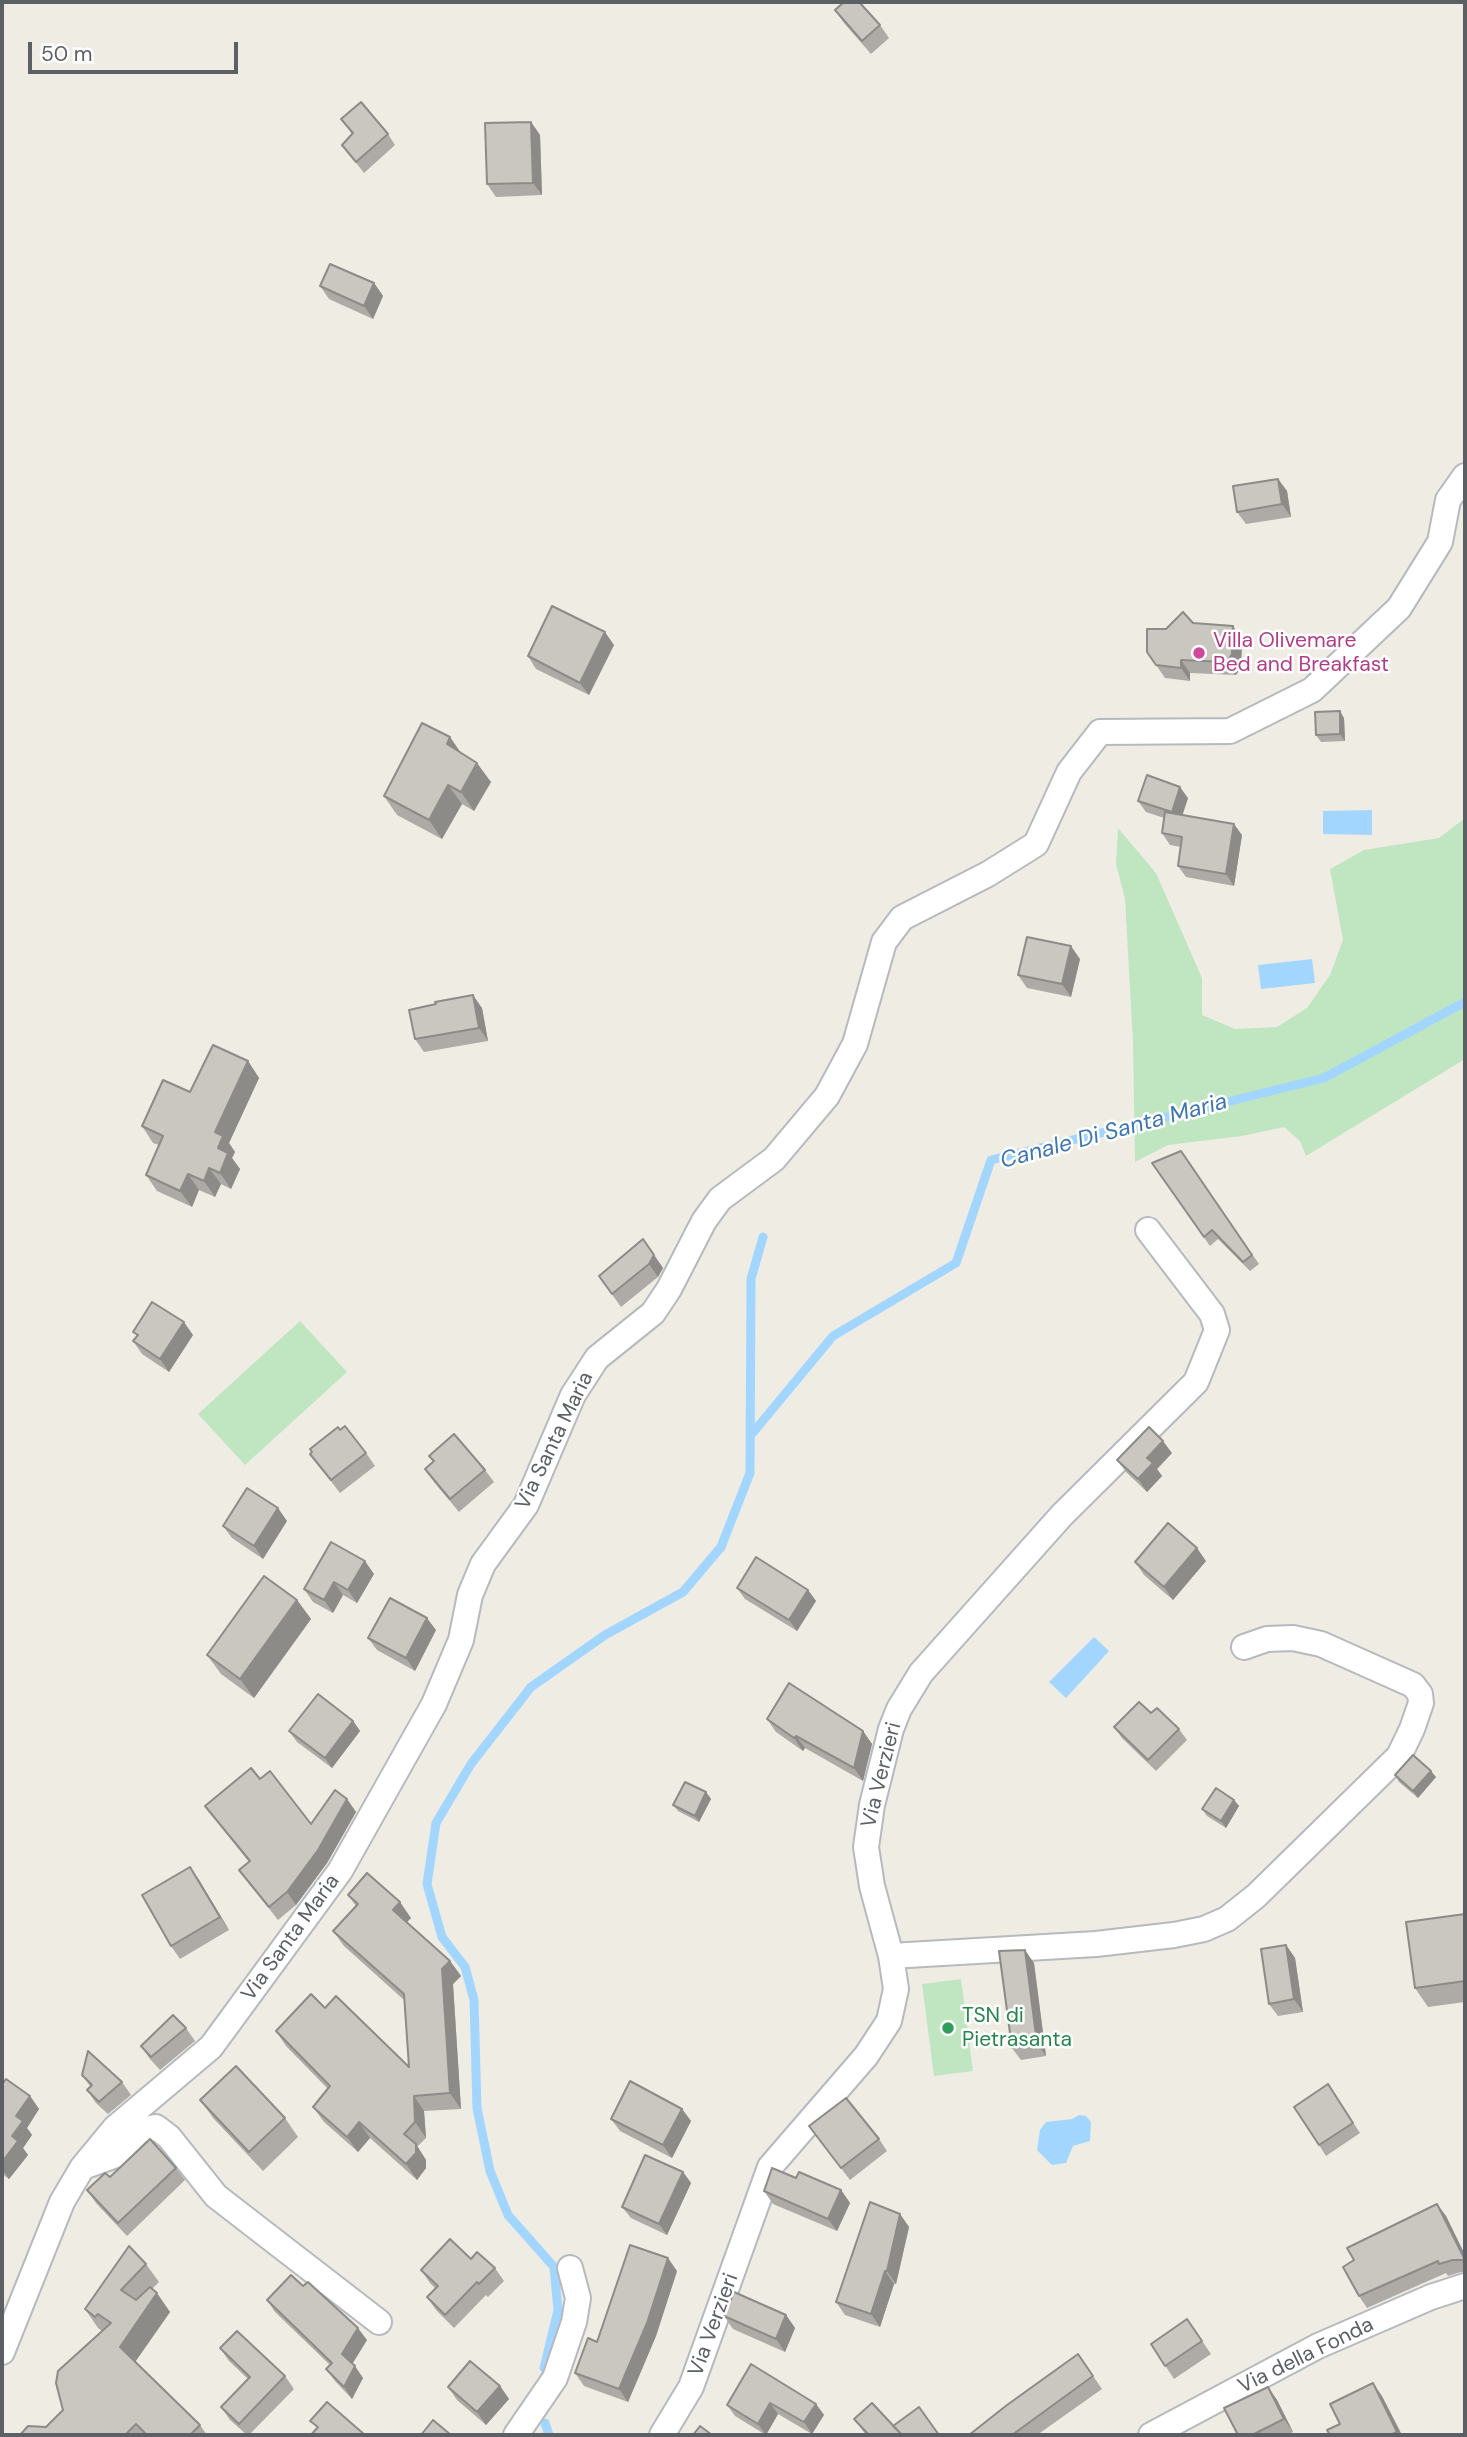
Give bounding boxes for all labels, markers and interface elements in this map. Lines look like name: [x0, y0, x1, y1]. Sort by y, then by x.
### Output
scale bar: [32, 28, 242, 72]
text: 50 m: [41, 40, 92, 68]
place label: Villa Olivemare Bed and Breakfast: [1213, 628, 1389, 678]
marker: Villa Olivemare Bed and Breakfast: [1191, 645, 1207, 661]
water label: Canale Di Santa Maria: [997, 1088, 1231, 1176]
street label: Via Santa Maria: [511, 1368, 599, 1514]
street label: Via Verzieri: [857, 1720, 907, 1830]
street label: Via Santa Maria: [237, 1870, 345, 2006]
place label: TSN di Pietrasanta: [962, 2003, 1072, 2053]
marker: TSN di Pietrasanta: [940, 2020, 956, 2036]
street label: Via Verzieri: [684, 2270, 744, 2380]
street label: Via della Fonda: [1234, 2312, 1378, 2400]

